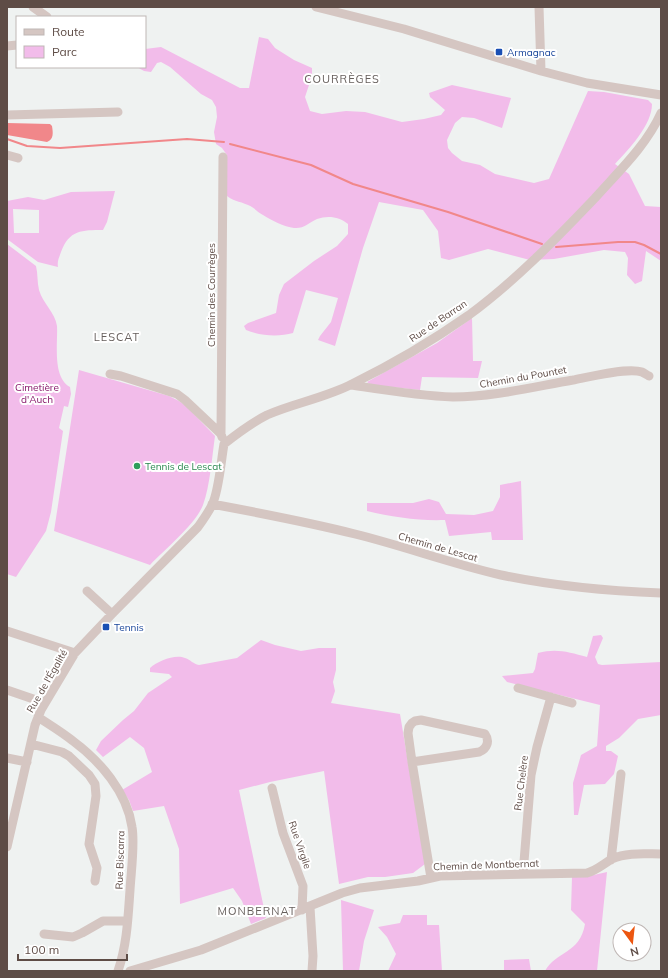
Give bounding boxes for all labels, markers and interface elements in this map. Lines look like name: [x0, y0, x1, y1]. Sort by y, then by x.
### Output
legend: [16, 16, 146, 68]
text: Route: [52, 24, 85, 39]
text: Parc: [52, 44, 77, 59]
place label: Armagnac: [507, 46, 556, 59]
marker: Armagnac: [494, 47, 504, 57]
district label: COURRÈGES: [304, 72, 380, 86]
street label: Chemin des Courrèges: [205, 243, 218, 347]
street label: Rue de Barran: [407, 297, 469, 345]
district label: LESCAT: [94, 330, 140, 344]
street label: Chemin du Pountet: [478, 363, 568, 391]
park label: Cimetière d'Auch: [15, 381, 59, 406]
place label: Tennis de Lescat: [145, 460, 222, 473]
marker: Tennis de Lescat: [132, 461, 142, 471]
street label: Chemin de Lescat: [397, 529, 480, 565]
place label: Tennis: [114, 621, 144, 634]
marker: Tennis: [101, 622, 111, 632]
street label: Rue de l'Égalité: [24, 647, 70, 715]
street label: Rue Chelère: [511, 755, 531, 811]
street label: Rue Virgile: [286, 819, 314, 871]
street label: Rue Biscarra: [112, 830, 128, 890]
street label: Chemin de Montbernat: [433, 857, 540, 873]
district label: MONBERNAT: [218, 904, 296, 918]
north arrow: [612, 922, 652, 962]
scale bar: [18, 936, 127, 962]
text: 100 m: [24, 942, 59, 957]
text: N: [629, 944, 640, 959]

